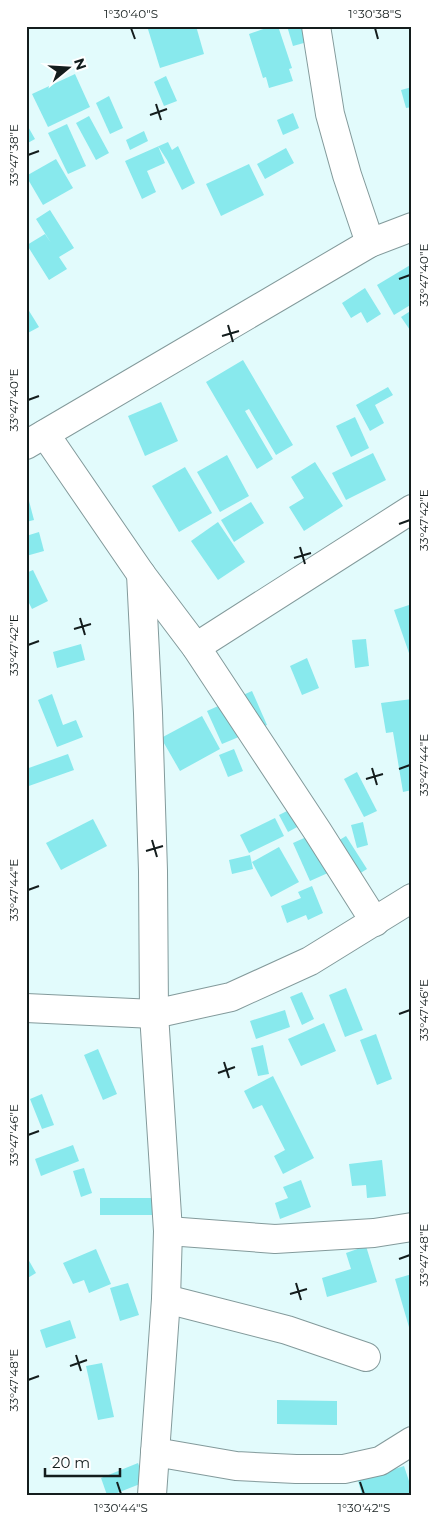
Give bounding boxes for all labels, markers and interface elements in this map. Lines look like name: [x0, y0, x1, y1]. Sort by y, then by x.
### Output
text: 1°30'40"S: [104, 6, 158, 21]
text: 1°30'38"S: [348, 6, 402, 21]
north arrow: [42, 42, 92, 92]
text: N: [70, 56, 91, 72]
text: 33°47'38"E: [6, 124, 21, 186]
text: 33°47'40"E: [416, 243, 431, 307]
text: 33°47'40"E: [6, 368, 21, 432]
text: 33°47'42"E: [416, 489, 431, 551]
text: 33°47'42"E: [6, 614, 21, 676]
text: 33°47'44"E: [416, 734, 431, 796]
text: 33°47'44"E: [6, 859, 21, 921]
text: 33°47'46"E: [416, 979, 431, 1041]
text: 33°47'46"E: [6, 1104, 21, 1166]
text: 33°47'48"E: [416, 1224, 431, 1286]
text: 33°47'48"E: [6, 1349, 21, 1411]
scale bar: [45, 1446, 120, 1478]
text: 20 m: [52, 1453, 90, 1472]
text: 1°30'44"S: [94, 1500, 148, 1515]
text: 1°30'42"S: [338, 1500, 390, 1515]

